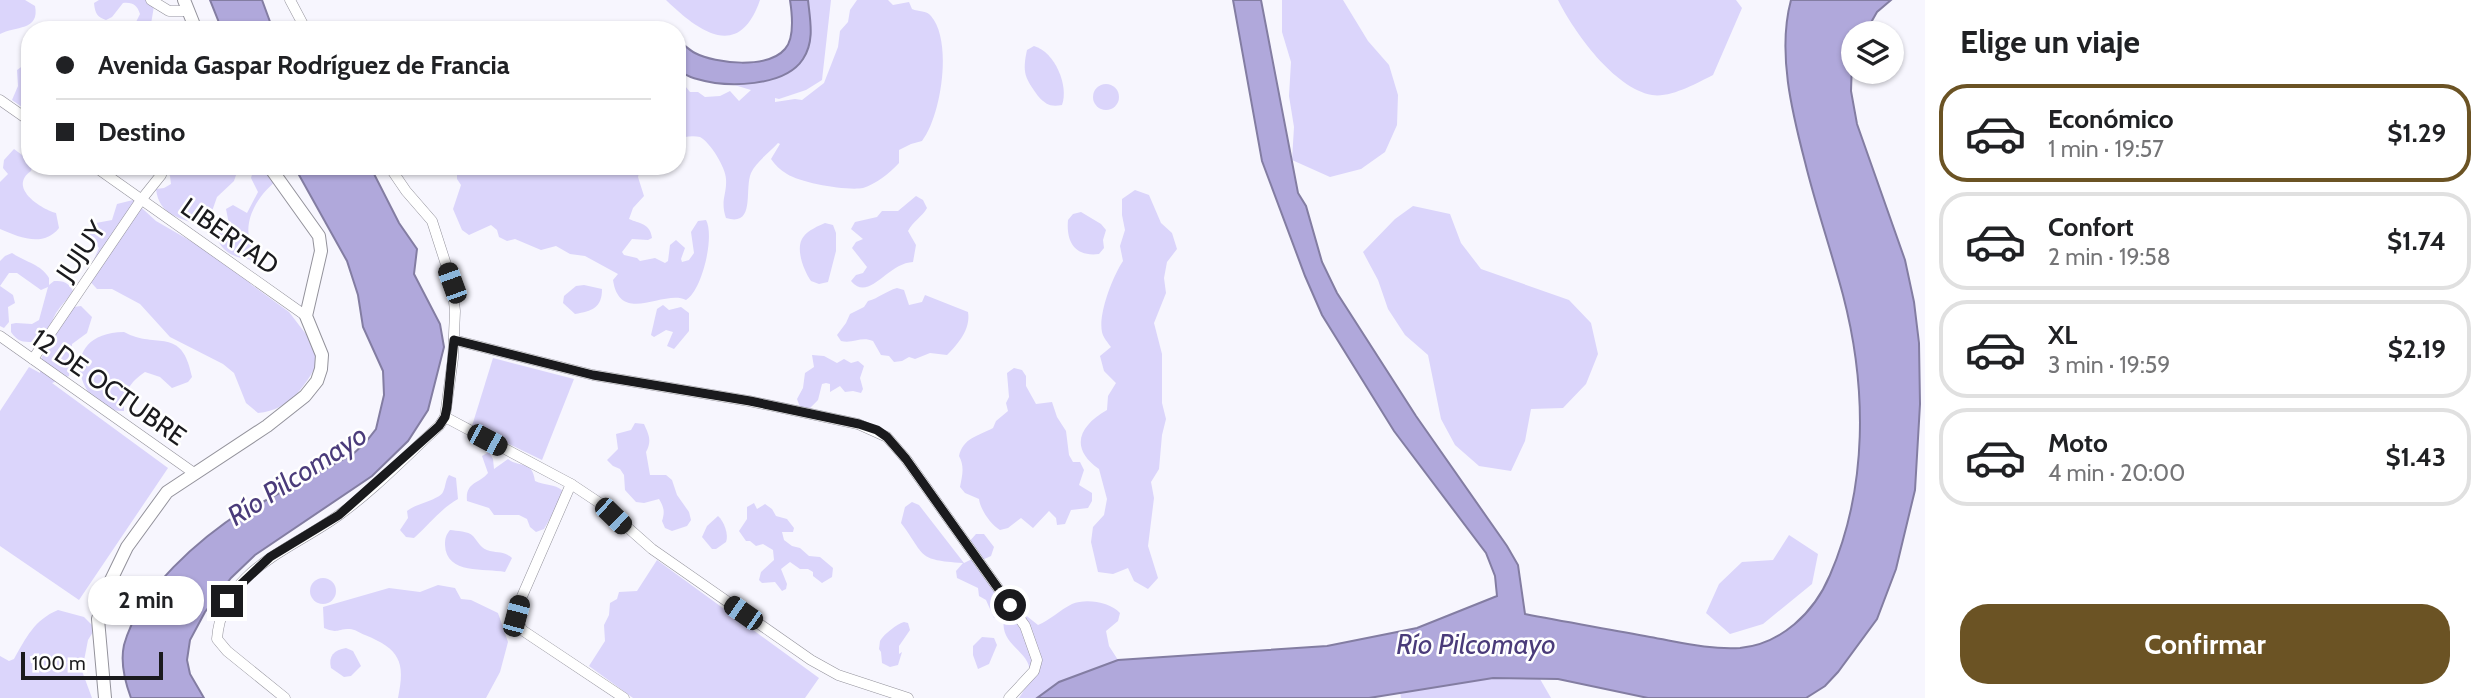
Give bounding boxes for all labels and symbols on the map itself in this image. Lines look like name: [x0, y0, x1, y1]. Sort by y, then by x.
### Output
street label: LIBERTAD: [175, 191, 285, 281]
street label: JUJUY: [49, 215, 113, 288]
car: [435, 260, 470, 306]
street label: 12 DE OCTUBRE: [26, 322, 192, 452]
water label: Río Pilcomayo: [221, 417, 373, 533]
car: [464, 421, 511, 459]
car: [591, 494, 636, 538]
callout: 2 min: [87, 576, 202, 626]
route end: [211, 585, 243, 617]
route start: [994, 589, 1026, 621]
car: [720, 592, 767, 634]
car: [501, 593, 532, 639]
water label: Río Pilcomayo: [1396, 627, 1556, 661]
scale bar: [21, 649, 163, 681]

